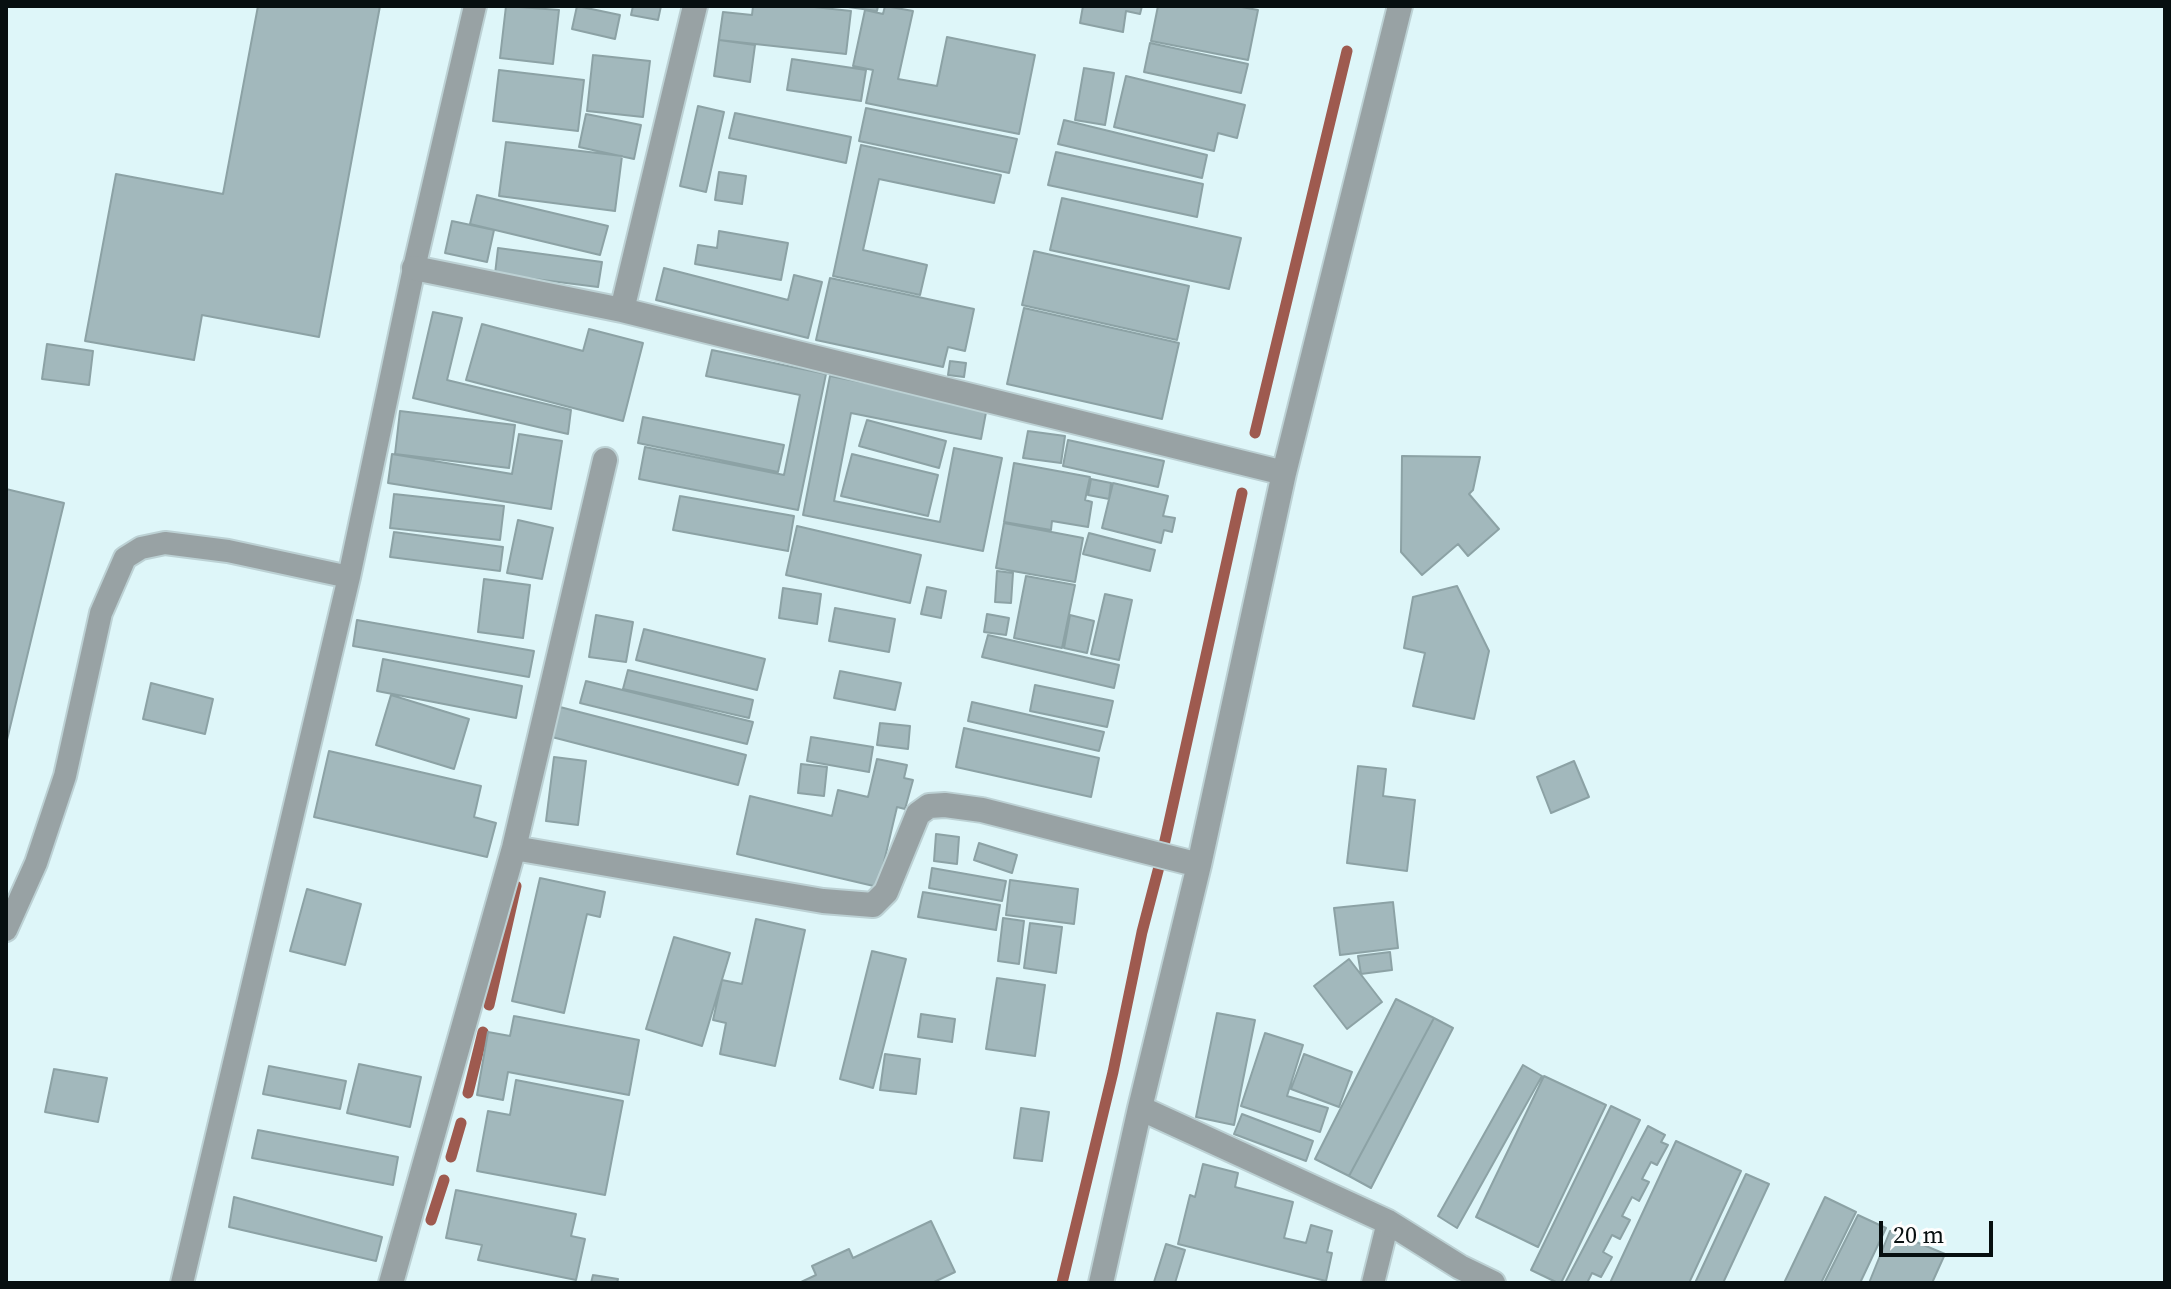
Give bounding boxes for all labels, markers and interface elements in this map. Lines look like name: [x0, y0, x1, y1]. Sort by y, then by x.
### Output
scale bar: [1883, 1205, 1997, 1255]
text: 20 m: [1893, 1218, 1944, 1251]

